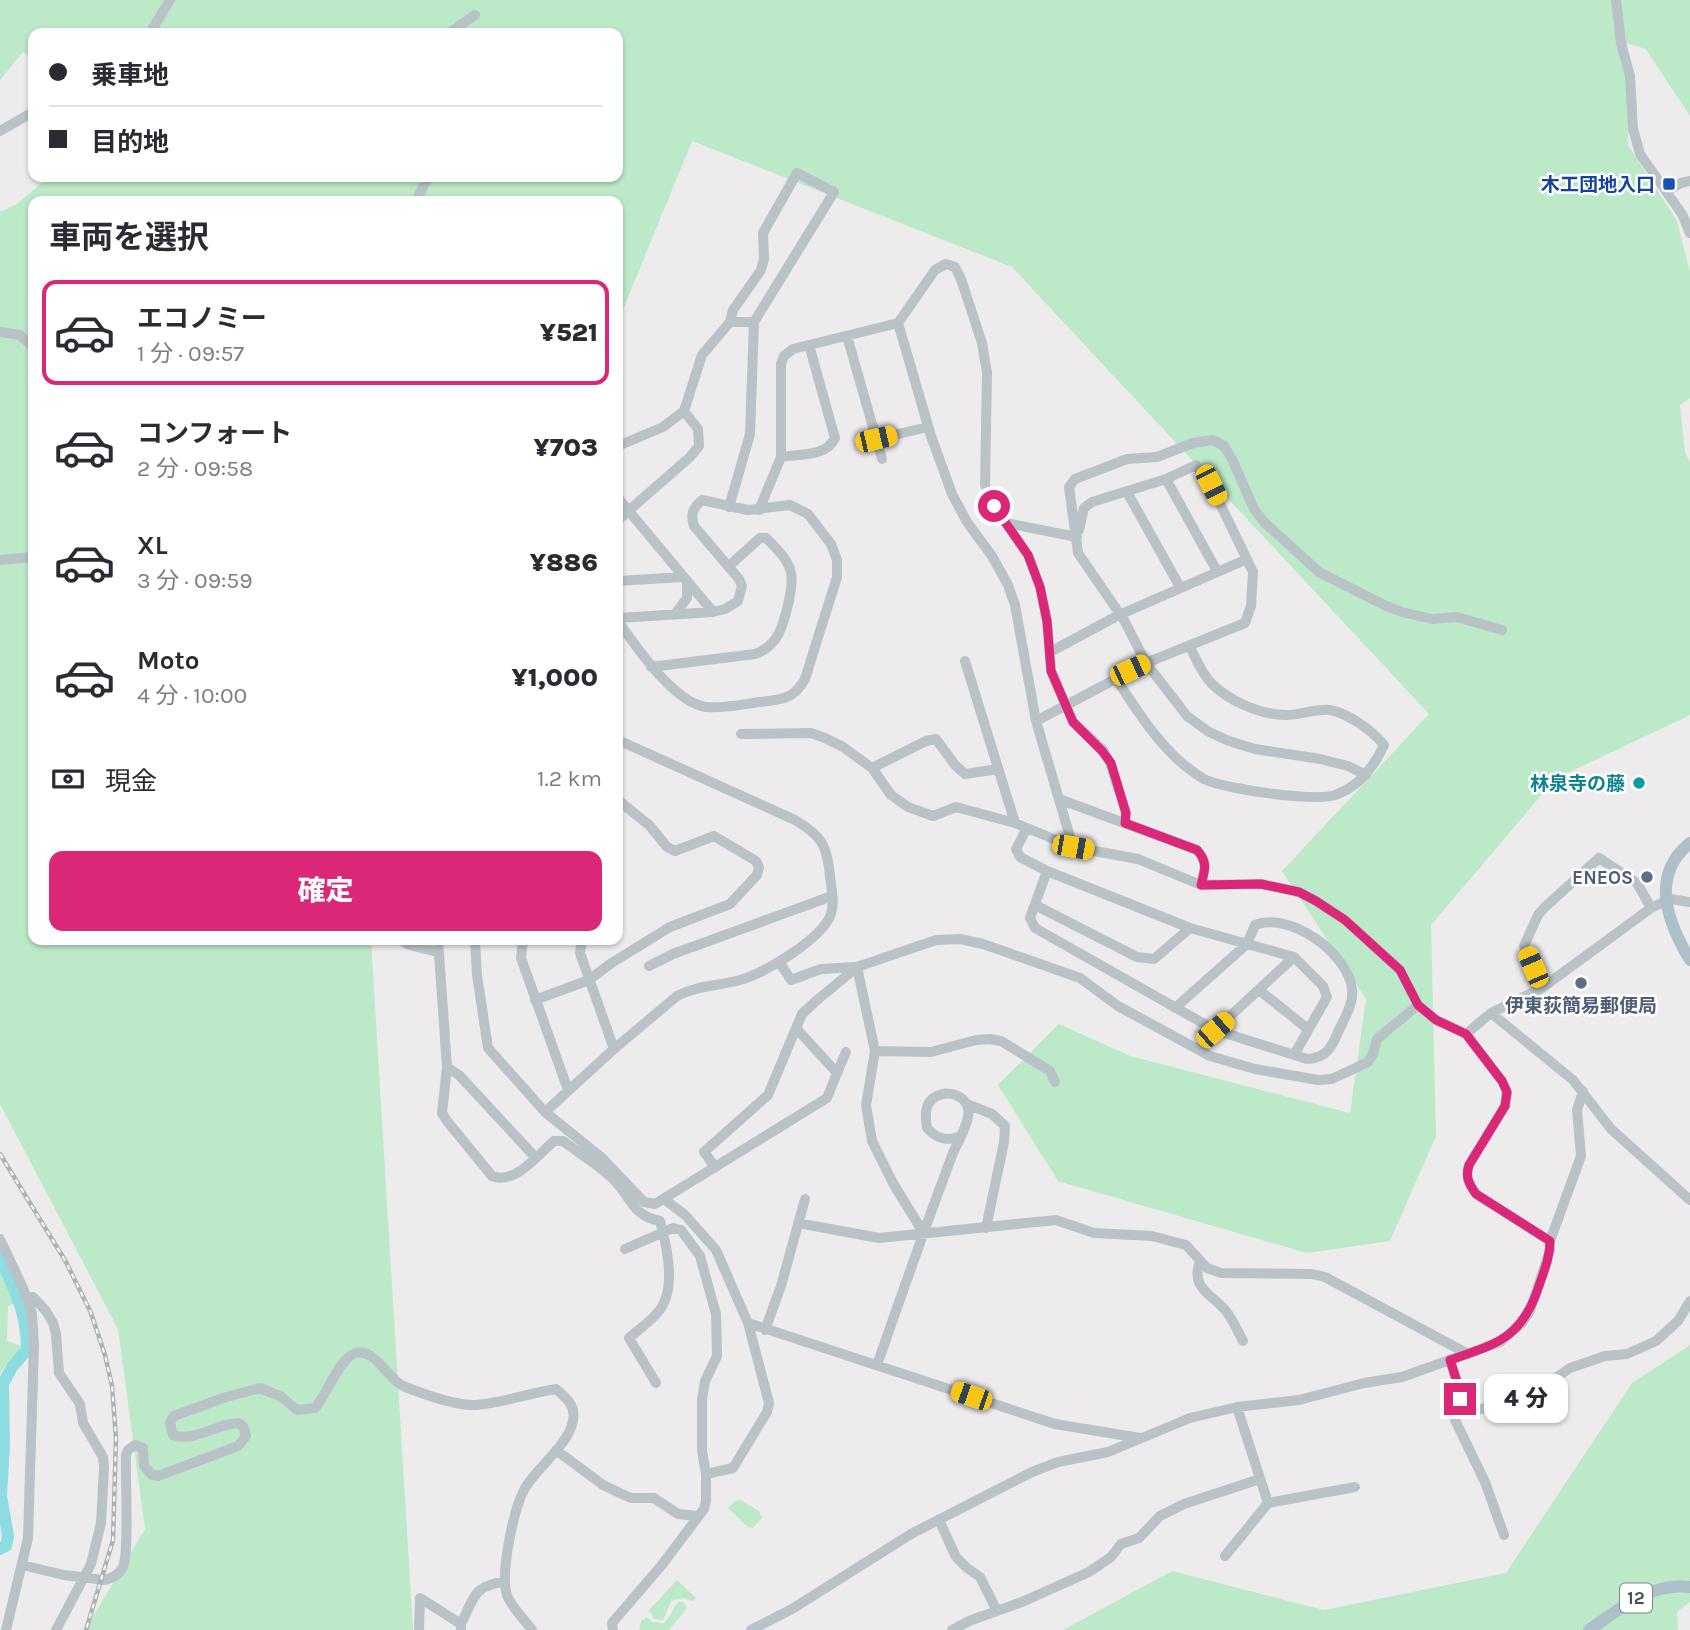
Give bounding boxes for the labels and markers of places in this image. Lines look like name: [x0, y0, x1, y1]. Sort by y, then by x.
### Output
place label: 木工団地入口: [1541, 174, 1655, 196]
marker: 木工団地入口: [1661, 176, 1677, 192]
place label: 林泉寺の藤: [1530, 773, 1625, 795]
marker: 林泉寺の藤: [1631, 775, 1647, 791]
place label: ENEOS: [1572, 867, 1633, 889]
marker: ENEOS: [1639, 869, 1655, 885]
marker: 伊東荻簡易郵便局: [1573, 975, 1589, 991]
place label: 伊東荻簡易郵便局: [1505, 995, 1657, 1017]

